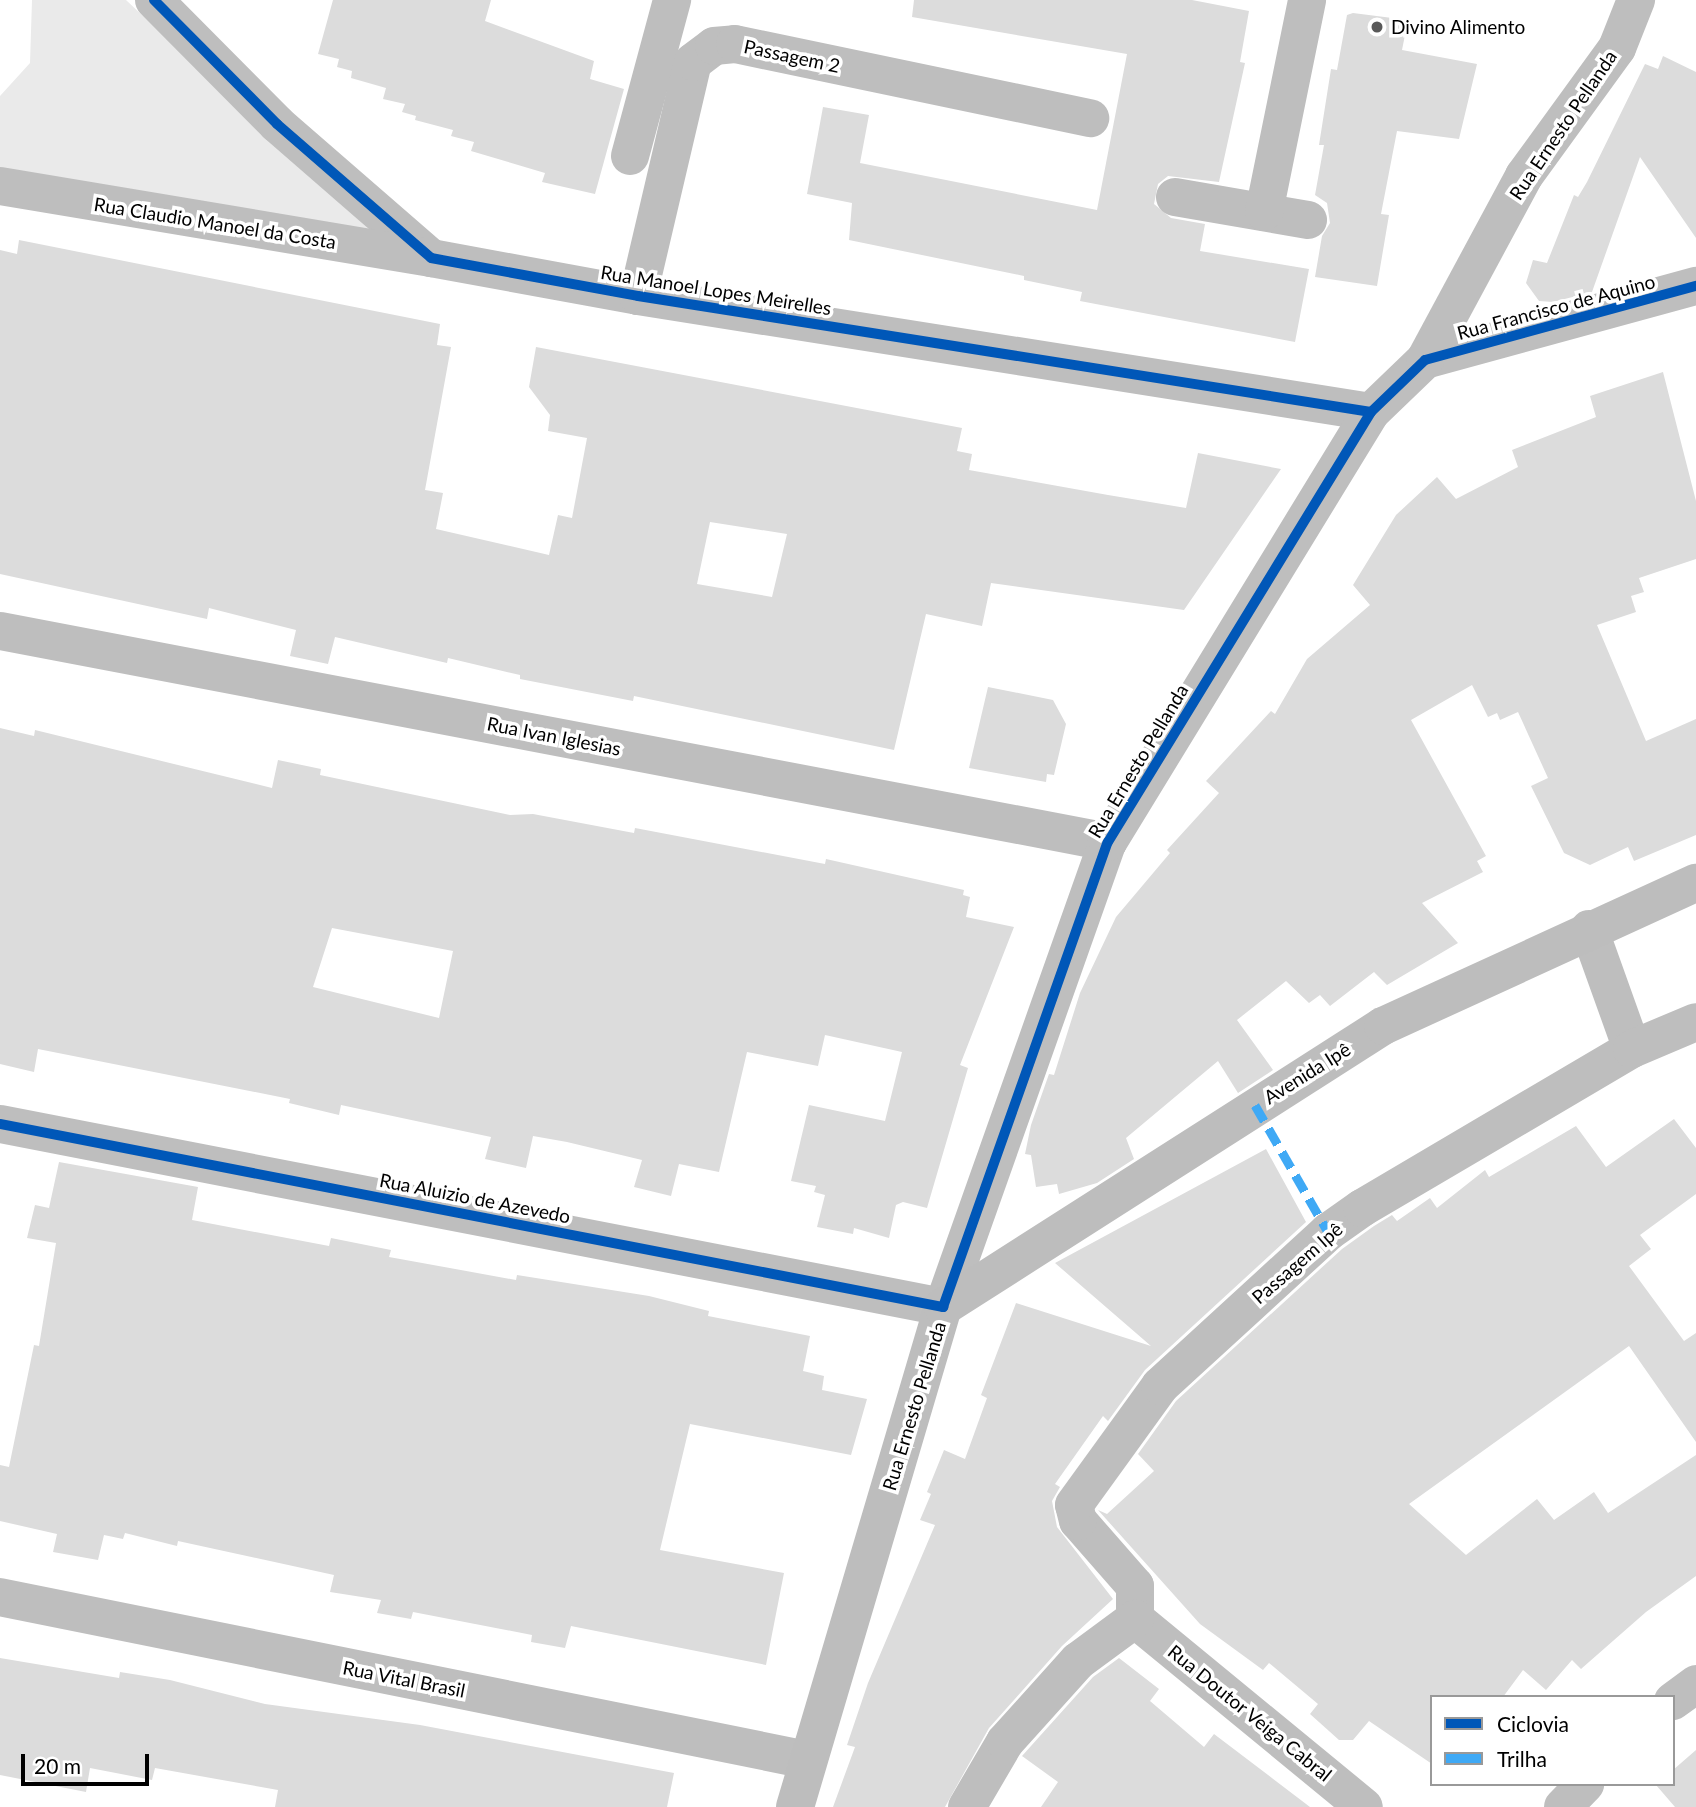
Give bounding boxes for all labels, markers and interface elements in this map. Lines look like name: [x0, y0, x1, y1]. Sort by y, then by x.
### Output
place label: Divino Alimento: [1391, 16, 1526, 38]
marker: Divino Alimento: [1369, 19, 1385, 35]
street label: Passagem 2: [742, 35, 842, 77]
street label: Rua Ernesto Pellanda: [1505, 46, 1621, 204]
street label: Rua Claudio Manoel da Costa: [92, 193, 338, 253]
street label: Rua Manoel Lopes Meirelles: [599, 260, 833, 320]
street label: Rua Francisco de Aquino: [1454, 269, 1658, 345]
street label: Rua Ernesto Pellanda: [1083, 680, 1193, 842]
street label: Rua Ivan Iglesias: [485, 712, 623, 760]
street label: Avenida Ipê: [1260, 1037, 1354, 1109]
street label: Rua Aluizio de Azevedo: [377, 1168, 573, 1228]
street label: Passagem Ipê: [1247, 1217, 1347, 1309]
street label: Rua Ernesto Pellanda: [877, 1319, 951, 1493]
street label: Rua Doutor Veiga Cabral: [1163, 1640, 1337, 1786]
street label: Rua Vital Brasil: [340, 1656, 468, 1702]
legend: [1430, 1695, 1675, 1786]
text: Ciclovia: [1497, 1711, 1569, 1736]
scale bar: [24, 1741, 152, 1785]
text: Trilha: [1497, 1746, 1547, 1771]
text: 20 m: [34, 1753, 81, 1778]

